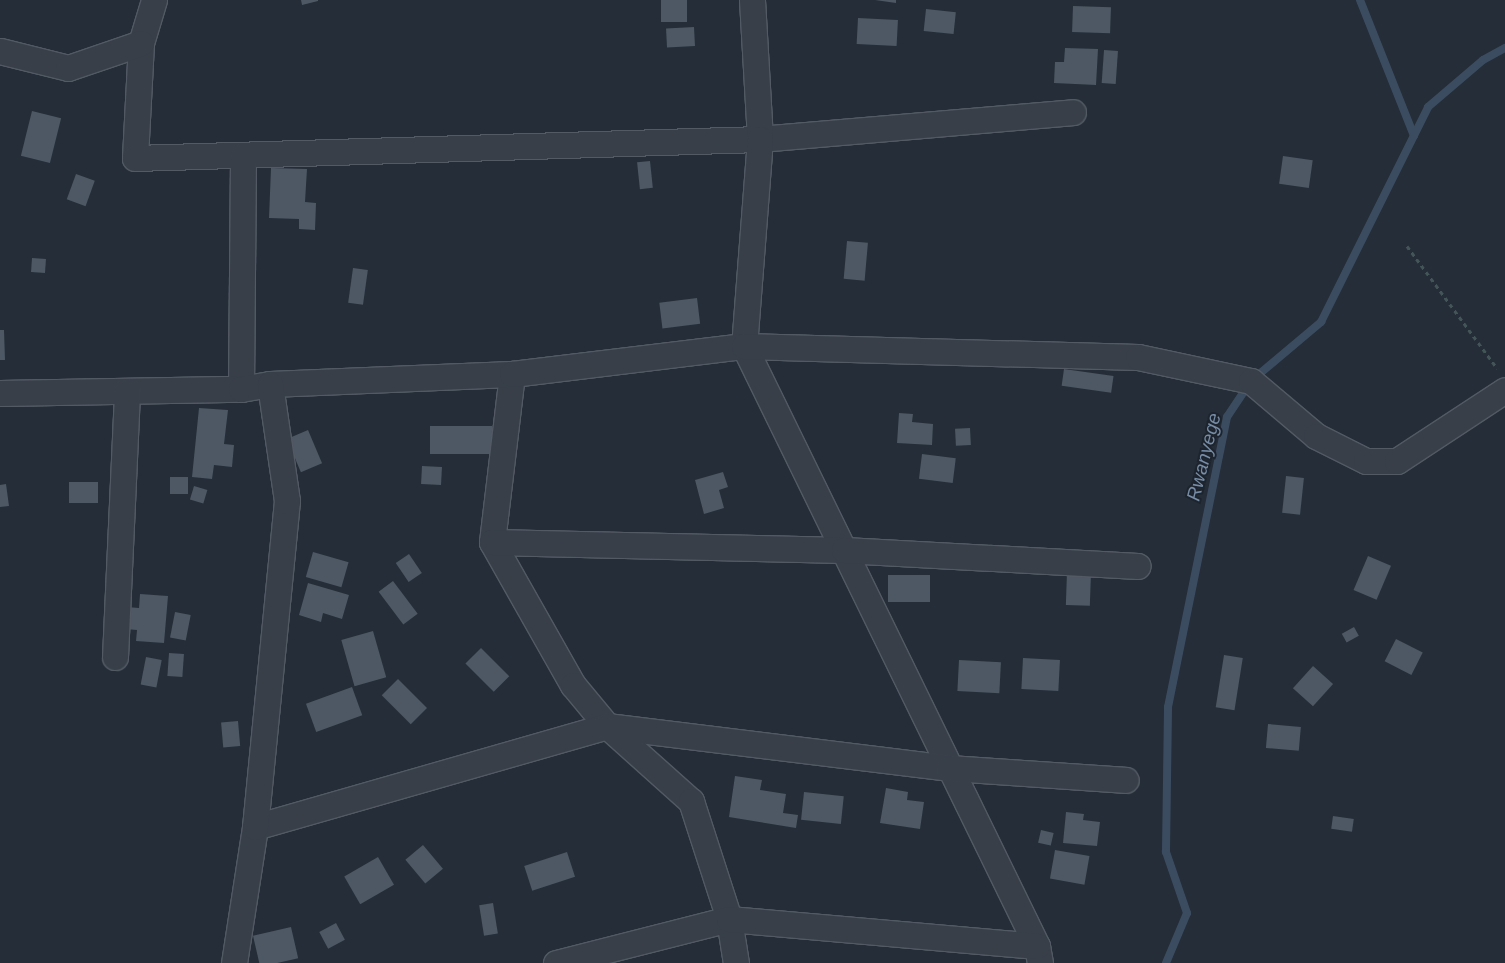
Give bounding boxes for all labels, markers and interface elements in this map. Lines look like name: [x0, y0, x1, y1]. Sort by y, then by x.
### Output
water label: Rwanyege: [1182, 411, 1226, 503]

